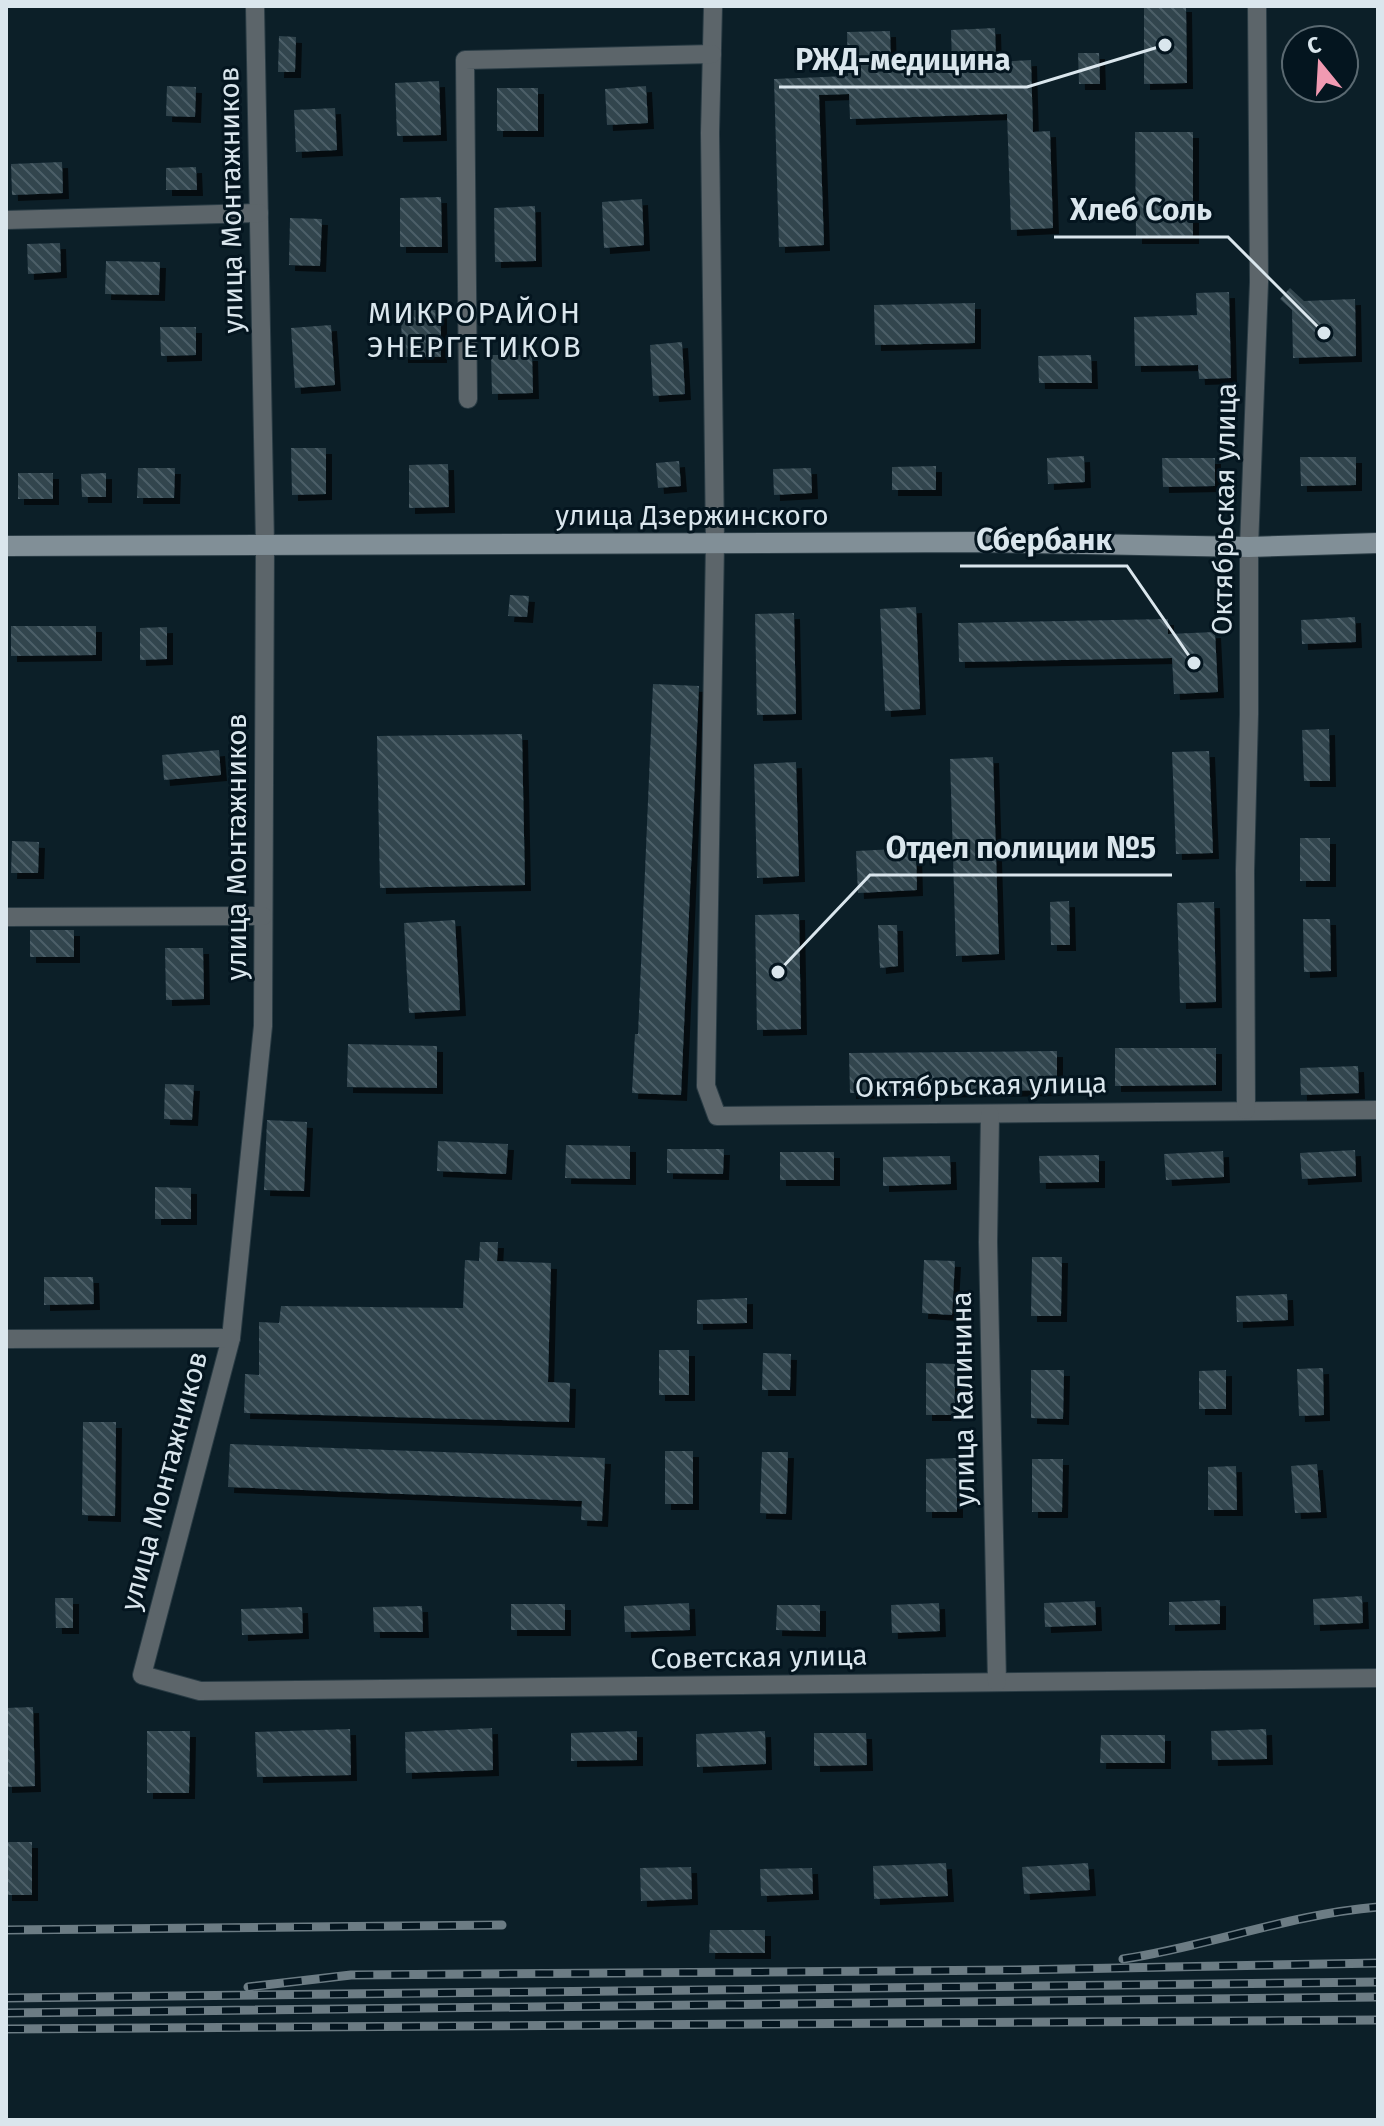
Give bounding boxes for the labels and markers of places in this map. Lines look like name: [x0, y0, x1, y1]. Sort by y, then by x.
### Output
callout: РЖД-медицина: [779, 33, 1027, 87]
callout: Хлеб Соль: [1054, 183, 1228, 237]
callout: Сбербанк: [960, 512, 1127, 566]
callout: Отдел полиции №5: [870, 821, 1172, 875]

